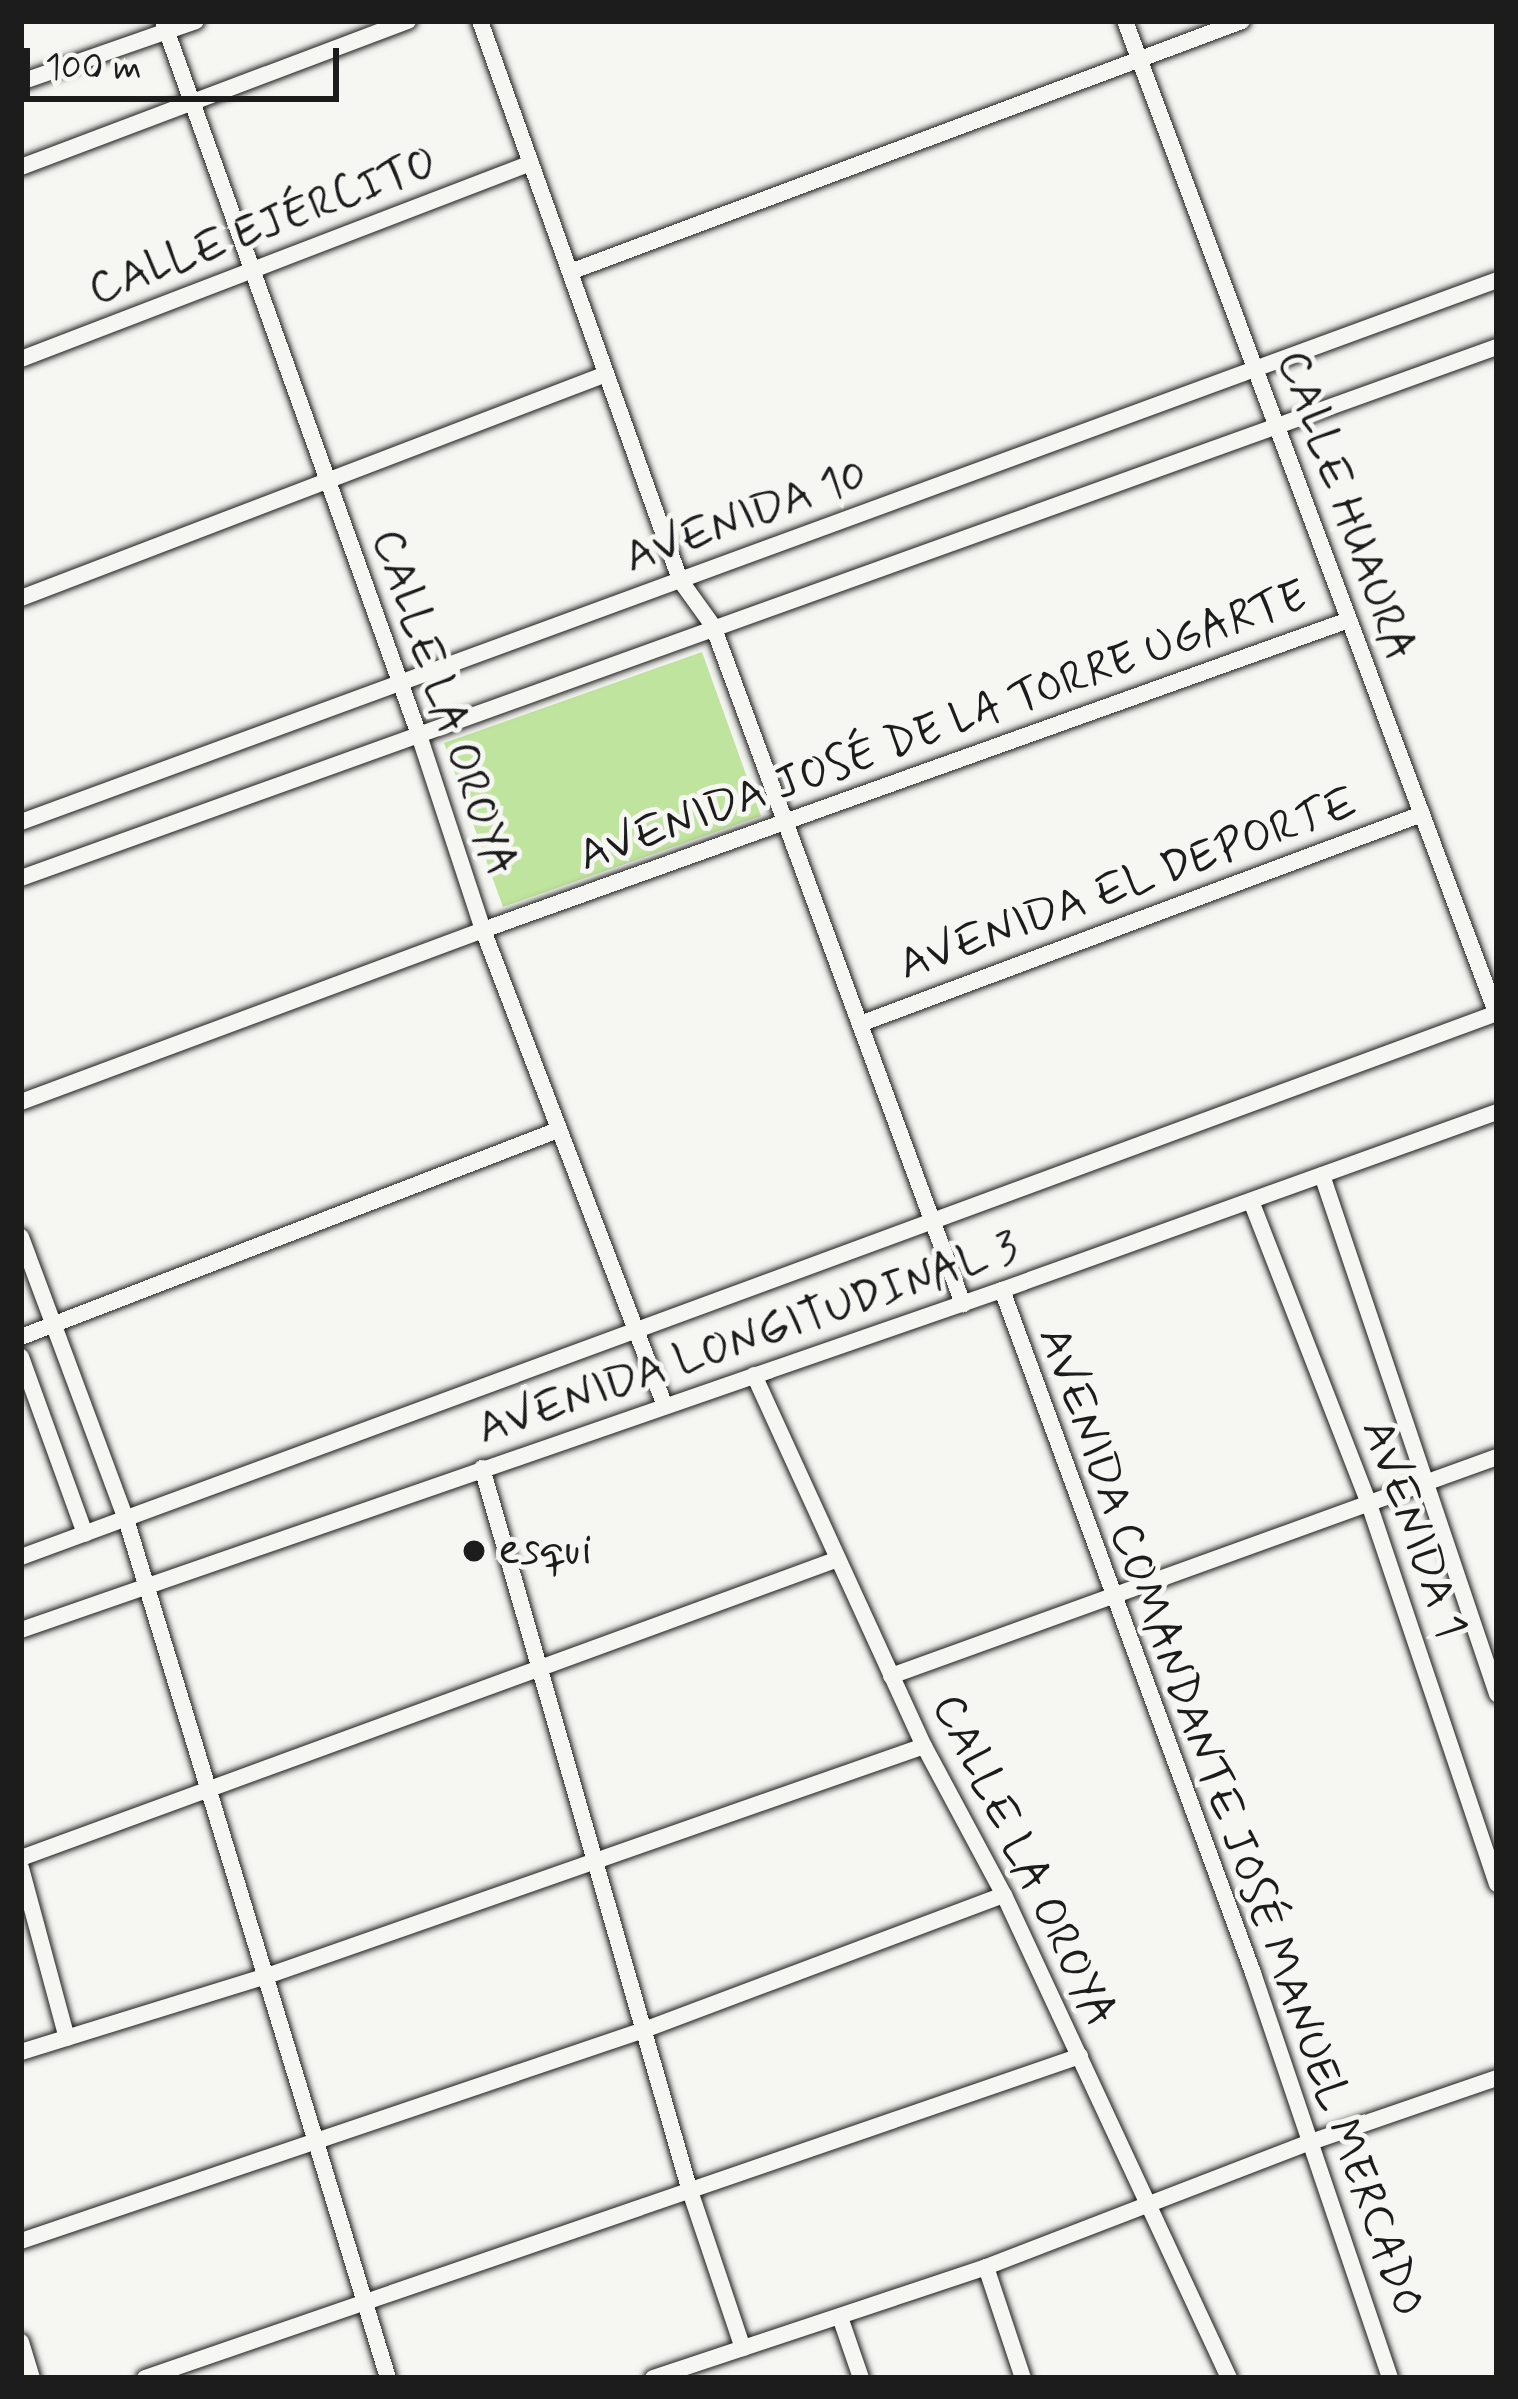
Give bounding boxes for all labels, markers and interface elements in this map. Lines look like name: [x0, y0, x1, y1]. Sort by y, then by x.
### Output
scale bar: [30, 24, 345, 98]
text: 100 m: [45, 45, 142, 92]
street label: CALLE EJÉRCITO: [81, 136, 445, 318]
street label: CALLE HUAURA: [1264, 344, 1426, 668]
street label: AVENIDA 10: [617, 448, 875, 586]
street label: CALLE LA OROYA: [358, 522, 528, 884]
street label: AVENIDA JOSÉ DE LA TORRE UGARTE: [564, 567, 1322, 887]
street label: AVENIDA EL DEPORTE: [899, 780, 1357, 990]
street label: AVENIDA LONGITUDINAL 3: [466, 1220, 1030, 1458]
street label: AVENIDA COMANDANTE JOSÉ MANUEL MERCADO: [1026, 1321, 1434, 2323]
street label: AVENIDA 1: [1349, 1413, 1477, 1645]
place label: esqui: [498, 1524, 592, 1578]
marker: esqui: [461, 1538, 487, 1564]
street label: CALLE LA OROYA: [919, 1686, 1127, 2036]

